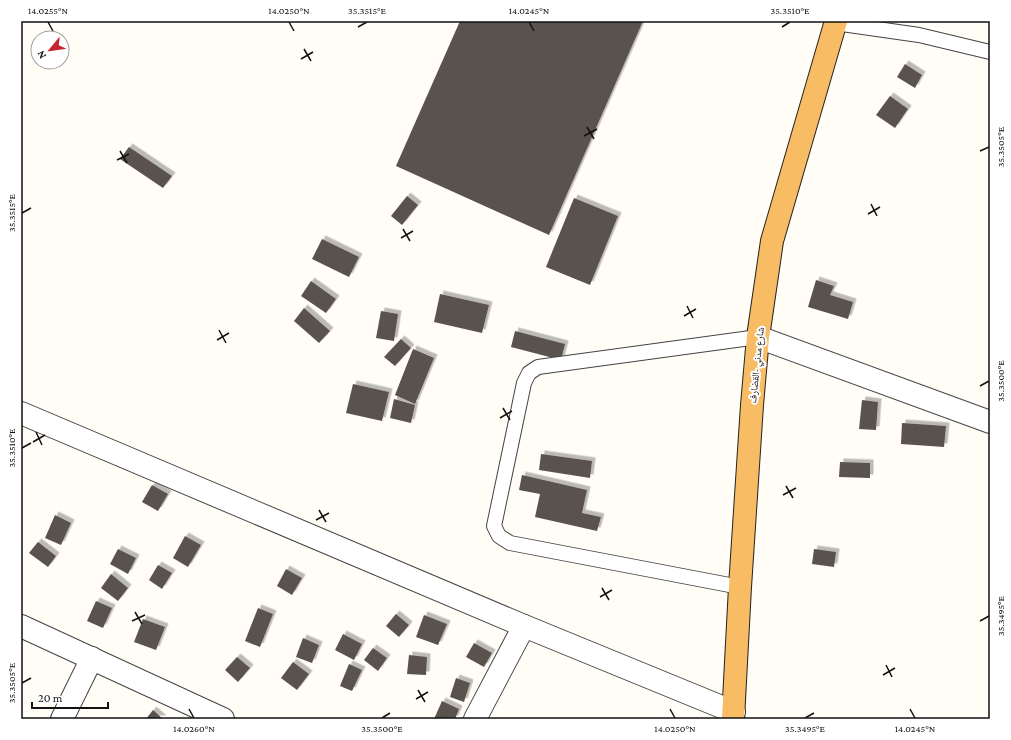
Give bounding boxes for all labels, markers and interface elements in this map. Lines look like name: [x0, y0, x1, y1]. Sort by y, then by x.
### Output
text: 14.0255°N: [28, 5, 68, 16]
text: 14.0250°N: [268, 5, 310, 16]
text: 35.3515°E: [348, 5, 387, 16]
text: 14.0245°N: [509, 5, 550, 16]
text: 35.3510°E: [771, 5, 810, 16]
north arrow: [30, 30, 70, 70]
text: N: [34, 48, 48, 61]
text: 35.3505°E: [995, 126, 1006, 167]
text: 35.3515°E: [6, 193, 17, 232]
street label: شارع مدني -القضارف: [747, 326, 769, 404]
text: 35.3500°E: [995, 360, 1006, 402]
text: 35.3510°E: [6, 428, 17, 468]
text: 35.3495°E: [995, 595, 1006, 636]
text: 35.3505°E: [6, 662, 17, 703]
scale bar: [32, 684, 108, 710]
text: 20 m: [38, 691, 63, 705]
text: 14.0260°N: [173, 723, 215, 734]
text: 35.3500°E: [361, 723, 403, 734]
text: 14.0250°N: [654, 723, 696, 734]
text: 35.3495°E: [785, 723, 826, 734]
text: 14.0245°N: [895, 723, 936, 734]

